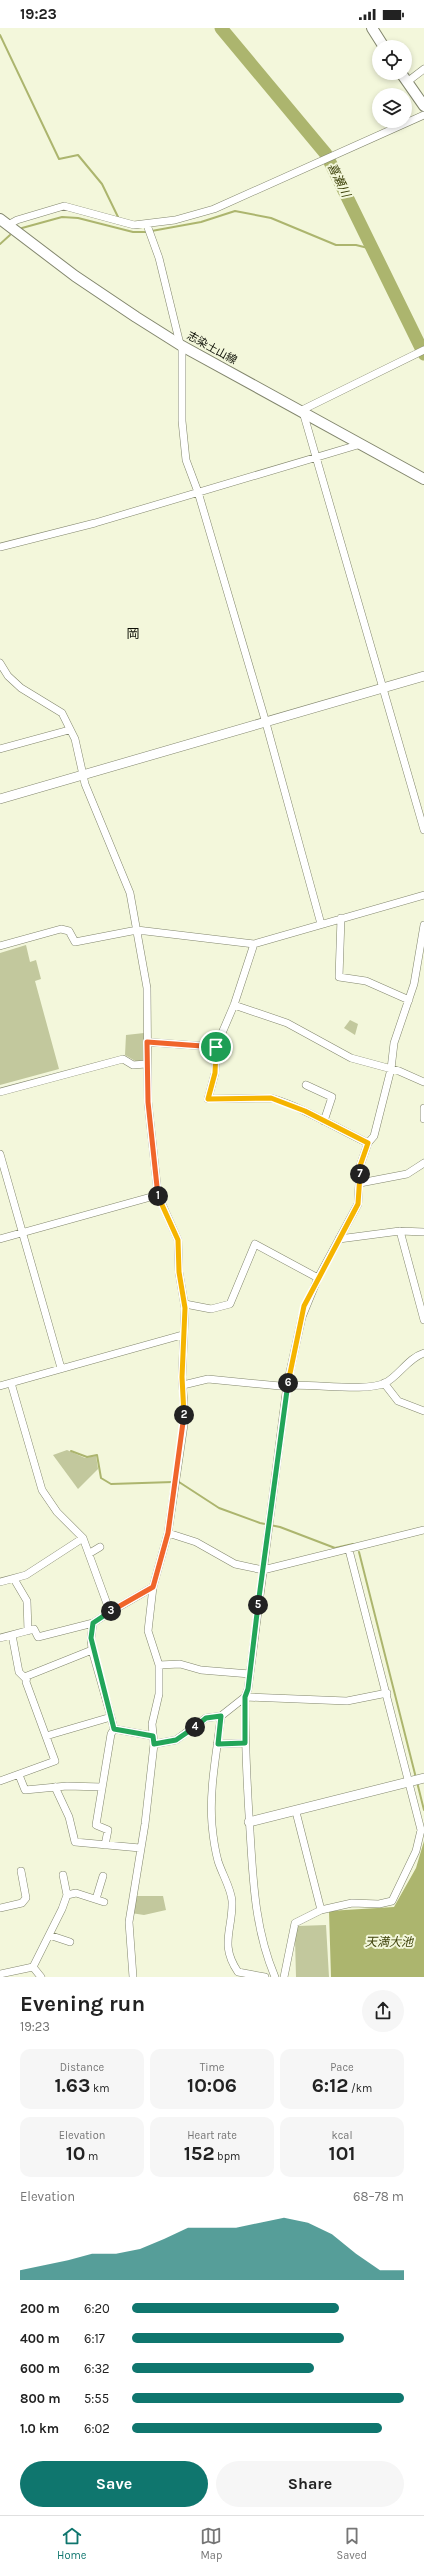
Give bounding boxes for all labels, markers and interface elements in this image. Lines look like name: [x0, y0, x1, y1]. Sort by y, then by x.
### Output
text: 19:23: [20, 5, 57, 23]
map controls: [372, 40, 412, 128]
button: locate: [372, 40, 412, 80]
button: layers: [372, 88, 412, 128]
water label: 喜瀬川: [325, 161, 354, 201]
street label: 志染土山線: [185, 329, 239, 367]
district label: 岡: [126, 626, 140, 641]
pin: [199, 1030, 233, 1064]
icon: arrive: [205, 1036, 227, 1058]
pin: 7: [350, 1164, 370, 1184]
text: 7: [357, 1167, 363, 1180]
pin: 1: [148, 1186, 168, 1206]
text: 1: [156, 1189, 160, 1202]
pin: 6: [278, 1373, 298, 1393]
text: 6: [285, 1376, 291, 1389]
pin: 2: [174, 1405, 194, 1425]
text: 2: [181, 1408, 187, 1421]
pin: 5: [248, 1595, 268, 1615]
text: 5: [255, 1598, 261, 1611]
pin: 3: [101, 1601, 121, 1621]
text: 3: [108, 1604, 114, 1617]
pin: 4: [185, 1717, 205, 1737]
text: 4: [192, 1720, 198, 1733]
water label: 天満大池: [365, 1935, 414, 1949]
button: share: [362, 1990, 404, 2032]
text: Evening run: [20, 1991, 145, 2017]
text: 19:23: [20, 2019, 50, 2034]
text: Distance: [60, 2061, 104, 2074]
text: Time: [200, 2061, 224, 2074]
text: Pace: [330, 2061, 354, 2074]
text: 1.63: [54, 2074, 90, 2097]
text: 10:06: [187, 2074, 237, 2097]
text: 6:12: [312, 2074, 348, 2097]
text: km: [90, 2082, 110, 2095]
text: /km: [348, 2082, 372, 2095]
text: Elevation: [59, 2129, 105, 2142]
text: Heart rate: [187, 2129, 237, 2142]
text: kcal: [331, 2129, 353, 2142]
text: 10: [66, 2142, 85, 2165]
text: 152: [184, 2142, 215, 2165]
text: 101: [329, 2142, 355, 2165]
text: m: [85, 2150, 98, 2163]
text: bpm: [215, 2150, 240, 2163]
text: Elevation: [20, 2189, 75, 2204]
text: 68–78 m: [353, 2189, 404, 2204]
text: 200 m: [20, 2301, 60, 2316]
text: 6:20: [84, 2301, 110, 2316]
text: 400 m: [20, 2331, 60, 2346]
text: 6:17: [84, 2331, 105, 2346]
text: 600 m: [20, 2361, 60, 2376]
text: 6:32: [84, 2361, 110, 2376]
text: 800 m: [20, 2391, 60, 2406]
text: 5:55: [84, 2391, 109, 2406]
text: 1.0 km: [20, 2421, 59, 2436]
text: 6:02: [84, 2421, 110, 2436]
button: Save: [20, 2461, 208, 2507]
button: Share: [216, 2461, 404, 2507]
tab: Home: [57, 2525, 86, 2562]
tab: Map: [200, 2525, 222, 2562]
tab: Saved: [337, 2525, 367, 2562]

